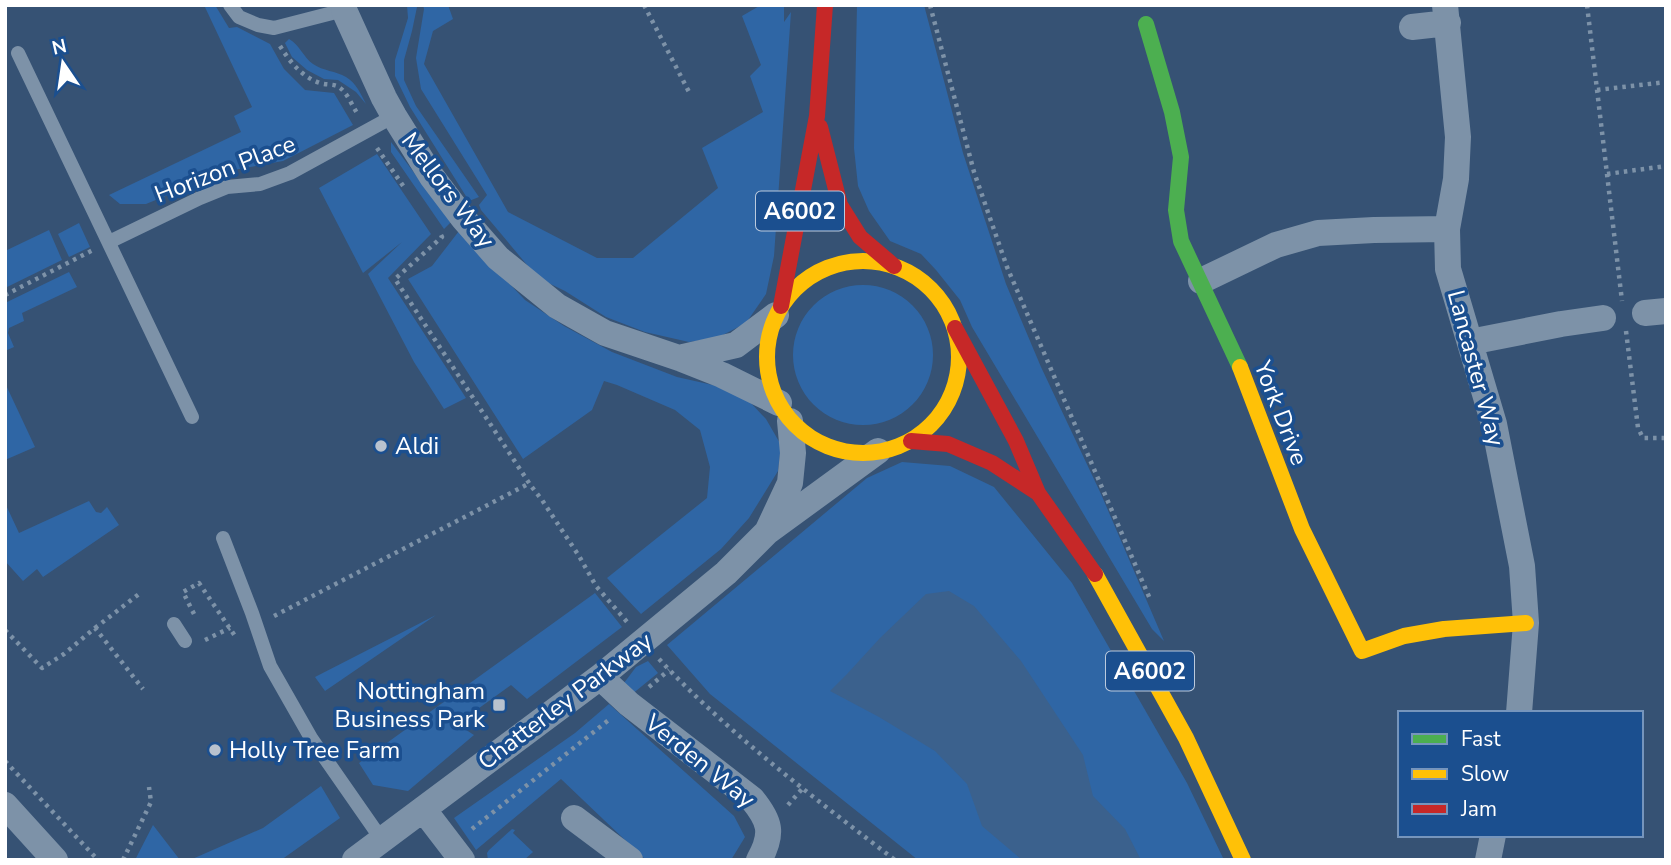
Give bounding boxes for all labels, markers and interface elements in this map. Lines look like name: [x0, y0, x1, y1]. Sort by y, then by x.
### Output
north arrow: [28, 28, 98, 98]
text: N: [50, 33, 69, 62]
street label: Mellors Way: [394, 126, 502, 255]
street label: Horizon Place: [150, 127, 300, 211]
road number: A6002: [756, 192, 844, 230]
street label: Lancaster Way: [1440, 286, 1512, 450]
street label: York Drive: [1246, 355, 1316, 470]
place label: Aldi: [395, 430, 439, 462]
marker: Aldi: [373, 438, 389, 454]
street label: Chatterley Parkway: [471, 624, 659, 777]
road number: A6002: [1106, 652, 1194, 691]
place label: Nottingham Business Park: [335, 675, 486, 735]
marker: Nottingham Business Park: [491, 697, 507, 713]
street label: Verden Way: [638, 706, 762, 816]
legend: [1398, 711, 1643, 837]
text: Fast: [1461, 725, 1501, 753]
place label: Holly Tree Farm: [229, 734, 400, 766]
marker: Holly Tree Farm: [207, 742, 223, 758]
text: Slow: [1461, 760, 1510, 788]
text: Jam: [1460, 795, 1497, 823]

